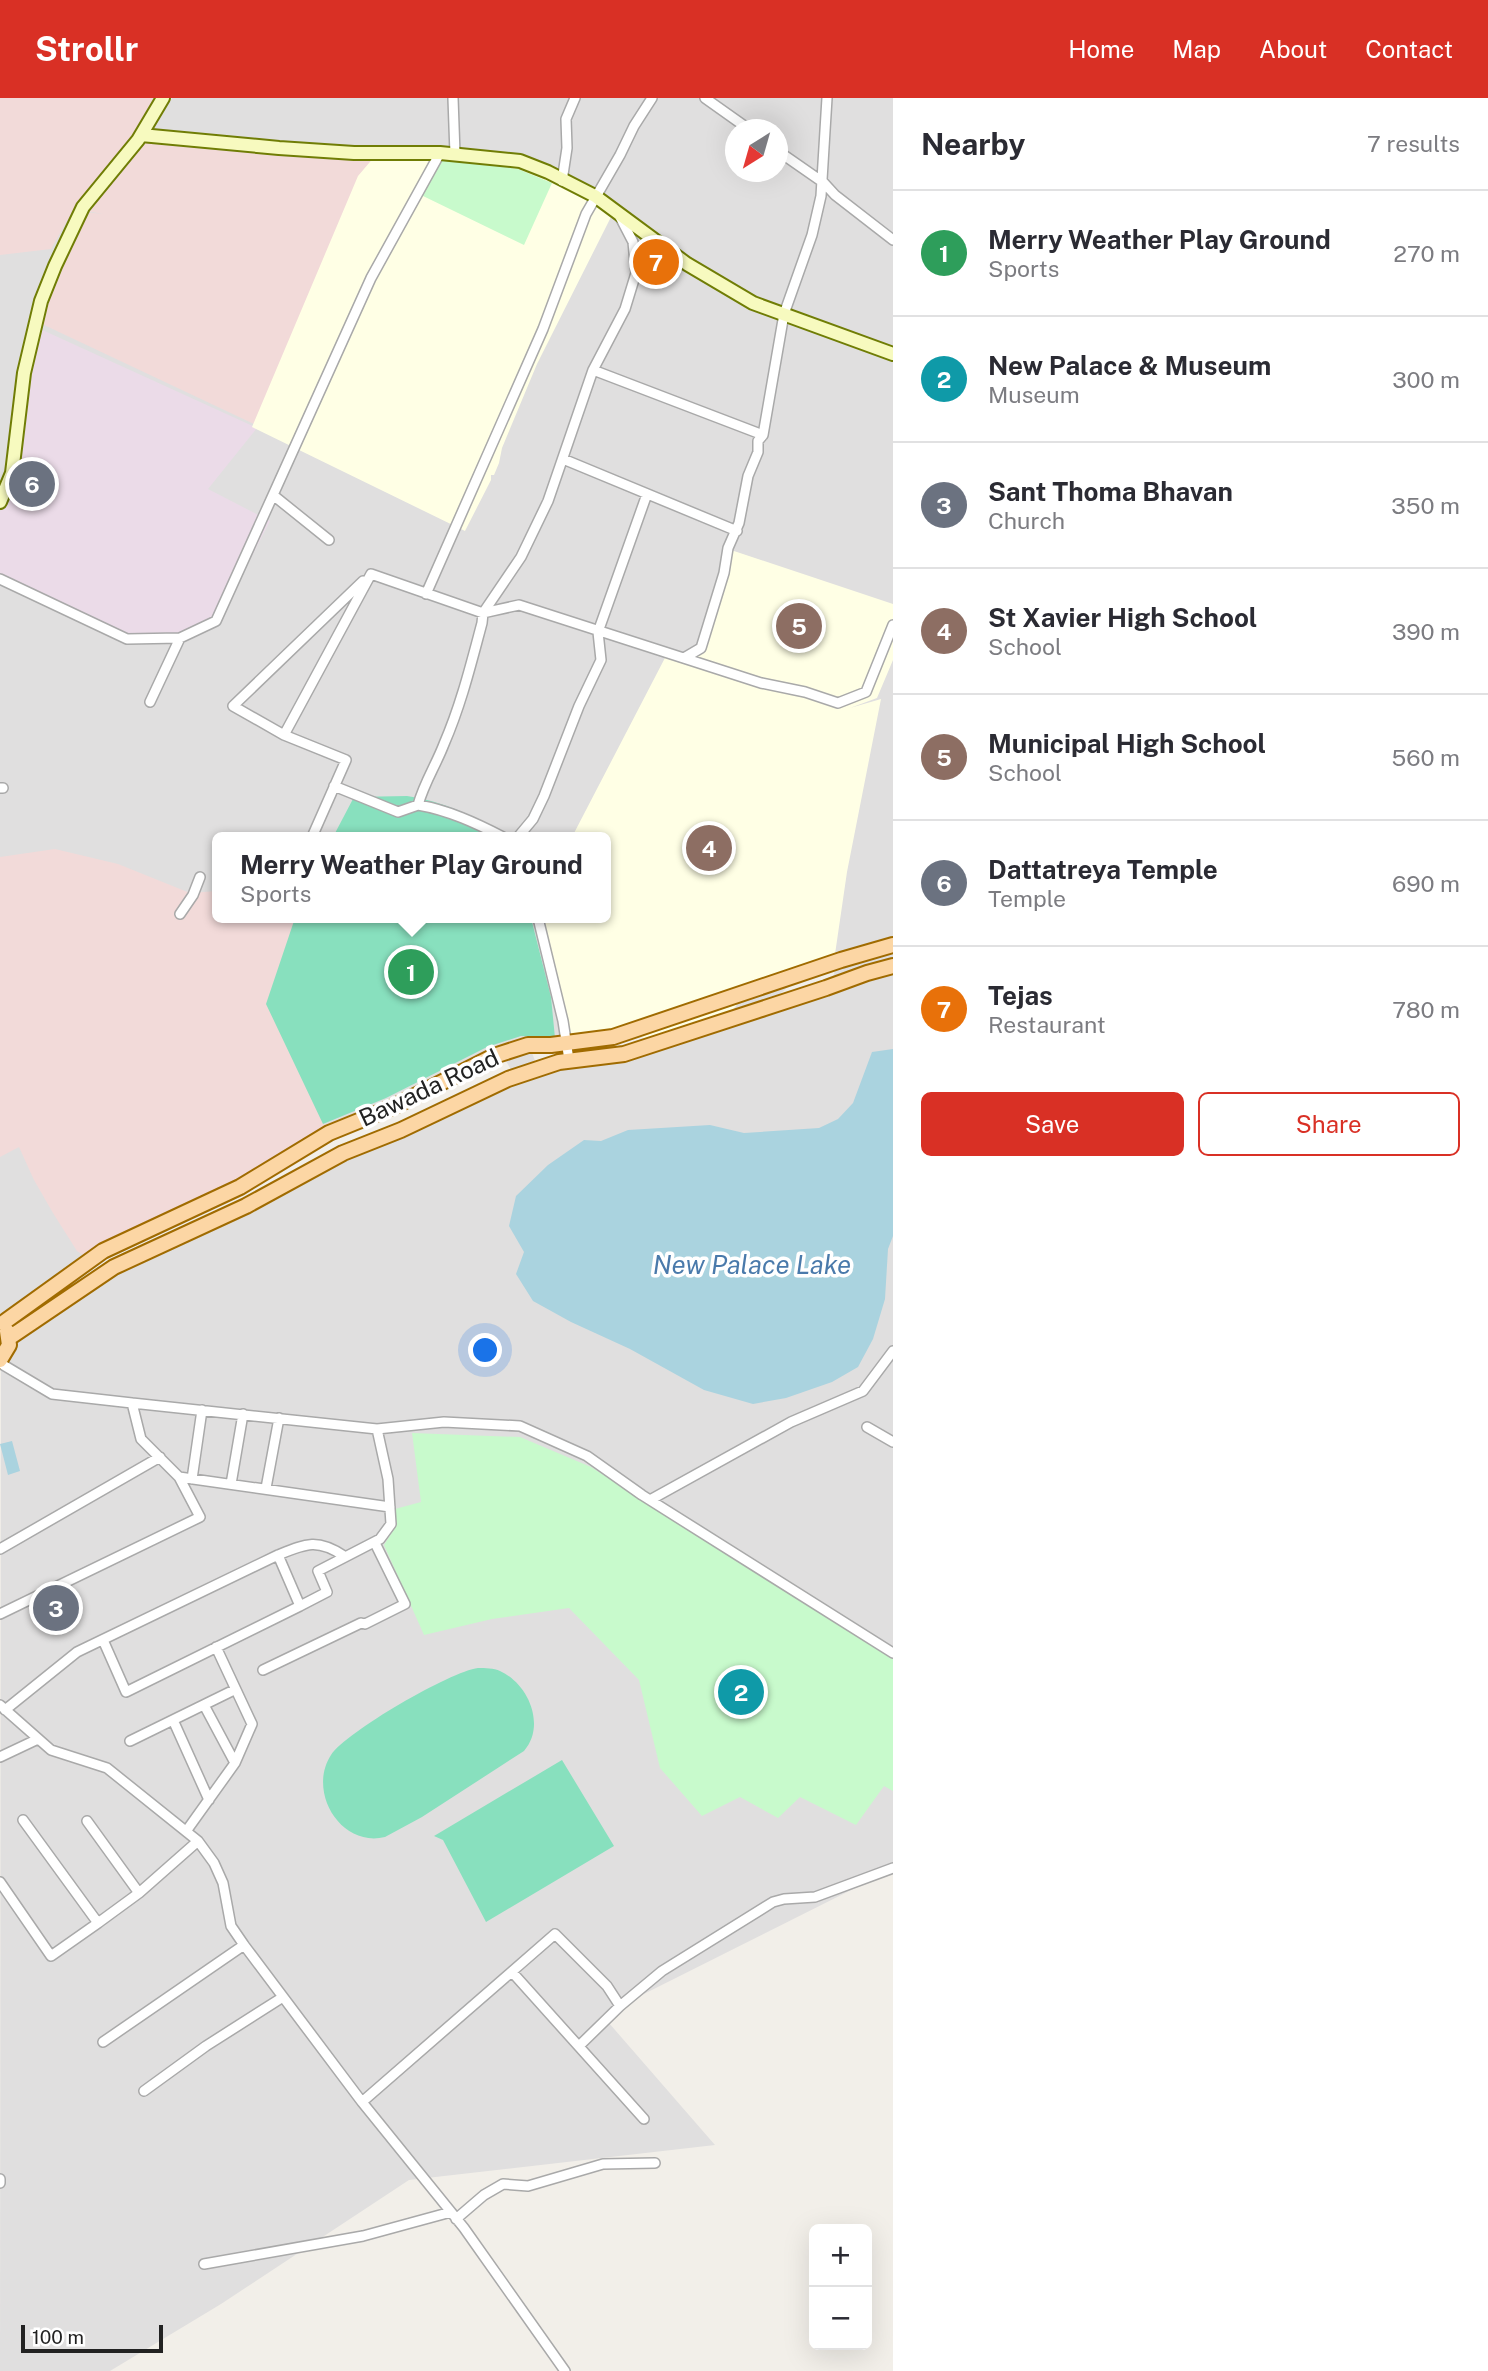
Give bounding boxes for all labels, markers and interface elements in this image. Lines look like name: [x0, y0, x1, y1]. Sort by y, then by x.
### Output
text: Strollr: [35, 30, 138, 68]
text: Home: [1068, 35, 1134, 63]
text: Map: [1172, 35, 1221, 63]
text: About: [1259, 35, 1327, 63]
text: Contact: [1365, 35, 1453, 63]
north arrow: [725, 119, 788, 182]
text: Nearby: [921, 126, 1025, 162]
text: 7 results: [1367, 130, 1460, 157]
text: Merry Weather Play Ground: [988, 224, 1331, 255]
pin: 7: [633, 236, 679, 288]
text: 1: [939, 240, 949, 267]
text: 270 m: [1393, 240, 1460, 267]
text: Sports: [988, 255, 1059, 282]
text: New Palace & Museum: [988, 350, 1271, 381]
text: 2: [937, 366, 951, 393]
text: 300 m: [1392, 366, 1460, 393]
text: Museum: [988, 381, 1080, 408]
pin: 6: [9, 458, 55, 510]
text: Sant Thoma Bhavan: [988, 476, 1233, 507]
text: 3: [936, 492, 952, 519]
text: 350 m: [1391, 492, 1460, 519]
text: Church: [988, 507, 1065, 534]
pin: 5: [776, 600, 822, 652]
text: St Xavier High School: [988, 602, 1257, 633]
text: 4: [936, 618, 952, 645]
text: 390 m: [1392, 618, 1460, 645]
text: School: [988, 633, 1062, 660]
text: Municipal High School: [988, 728, 1266, 759]
text: 5: [936, 744, 952, 771]
text: 560 m: [1392, 744, 1460, 771]
text: School: [988, 759, 1062, 786]
pin: 4: [686, 822, 732, 874]
popup: [212, 832, 611, 923]
text: Merry Weather Play Ground: [240, 849, 583, 880]
text: Dattatreya Temple: [988, 854, 1218, 885]
text: 6: [936, 870, 952, 897]
text: 690 m: [1392, 870, 1460, 897]
text: Sports: [240, 880, 311, 907]
text: Temple: [988, 885, 1066, 912]
pin: 1: [388, 946, 434, 998]
text: Tejas: [988, 980, 1053, 1011]
text: 7: [937, 996, 951, 1023]
text: 780 m: [1392, 996, 1460, 1023]
text: Restaurant: [988, 1011, 1106, 1038]
street label: Bawada Road: [354, 1043, 503, 1132]
button: Save: [921, 1092, 1184, 1156]
button: Share: [1198, 1092, 1460, 1156]
water label: New Palace Lake: [653, 1249, 851, 1280]
your location: [468, 1333, 502, 1367]
pin: 3: [33, 1582, 79, 1634]
pin: 2: [718, 1666, 764, 1718]
map controls: [809, 2224, 872, 2350]
button: +: [809, 2224, 872, 2287]
button: −: [809, 2287, 872, 2350]
scale bar: [21, 2322, 163, 2354]
text: 100 m: [32, 2326, 84, 2348]

